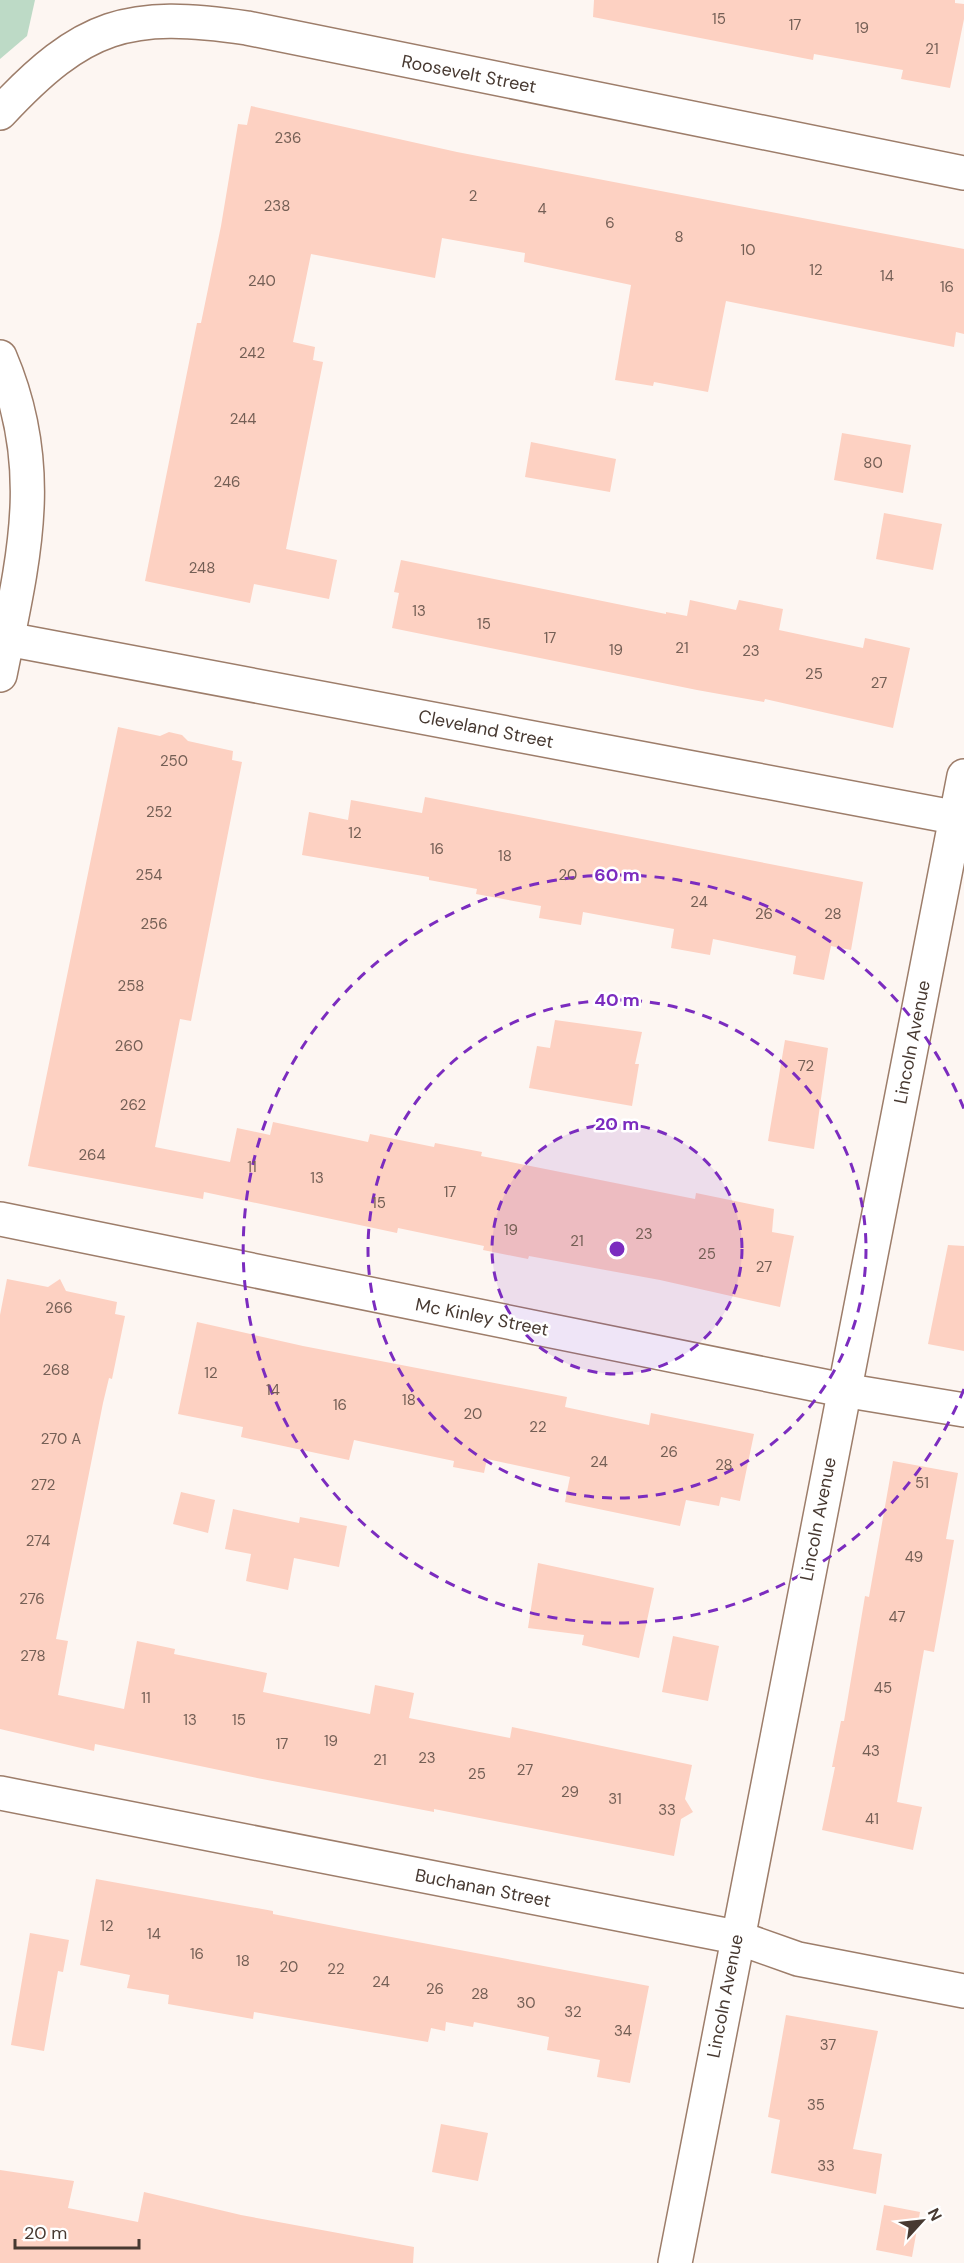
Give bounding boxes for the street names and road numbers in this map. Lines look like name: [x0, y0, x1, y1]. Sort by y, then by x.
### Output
street label: Roosevelt Street: [400, 49, 538, 99]
street label: Cleveland Street: [416, 704, 556, 754]
street label: Lincoln Avenue: [888, 978, 936, 1106]
street label: Mc Kinley Street: [413, 1292, 551, 1342]
street label: Lincoln Avenue: [794, 1455, 842, 1583]
street label: Buchanan Street: [413, 1863, 553, 1913]
street label: Lincoln Avenue: [701, 1932, 749, 2060]

